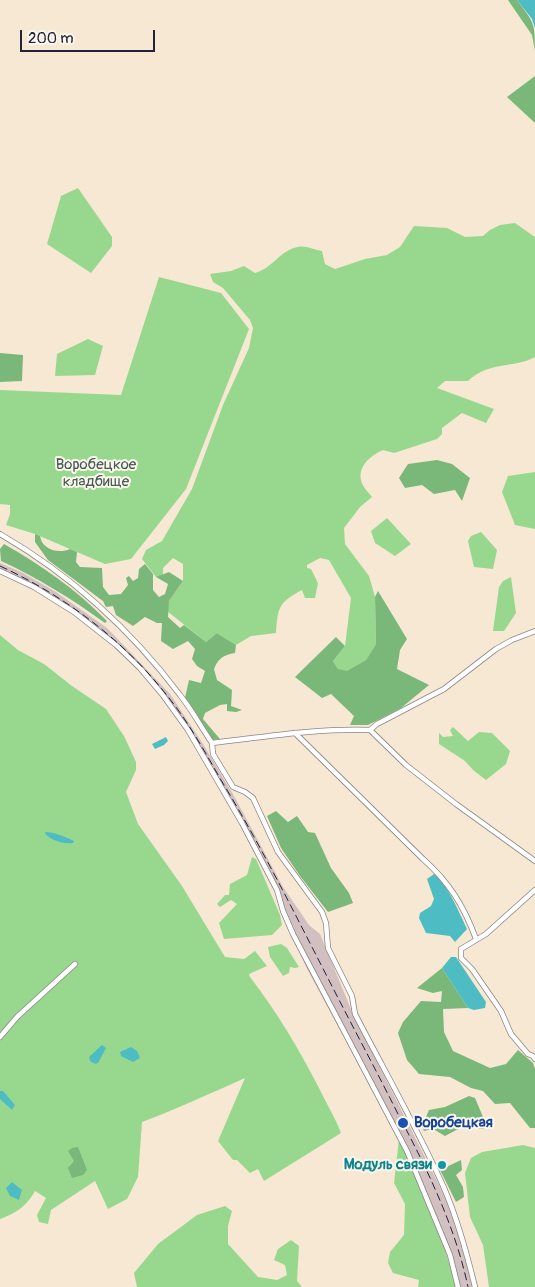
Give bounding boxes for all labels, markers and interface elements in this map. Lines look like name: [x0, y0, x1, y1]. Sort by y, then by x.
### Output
scale bar: [22, 20, 158, 52]
text: 200 m: [28, 29, 73, 48]
park label: Воробецкое кладбище: [56, 456, 136, 491]
place label: Воробецкая: [414, 1114, 493, 1132]
marker: Воробецкая: [396, 1116, 410, 1130]
place label: Модуль связи: [344, 1156, 432, 1174]
marker: Модуль связи: [436, 1159, 448, 1171]

